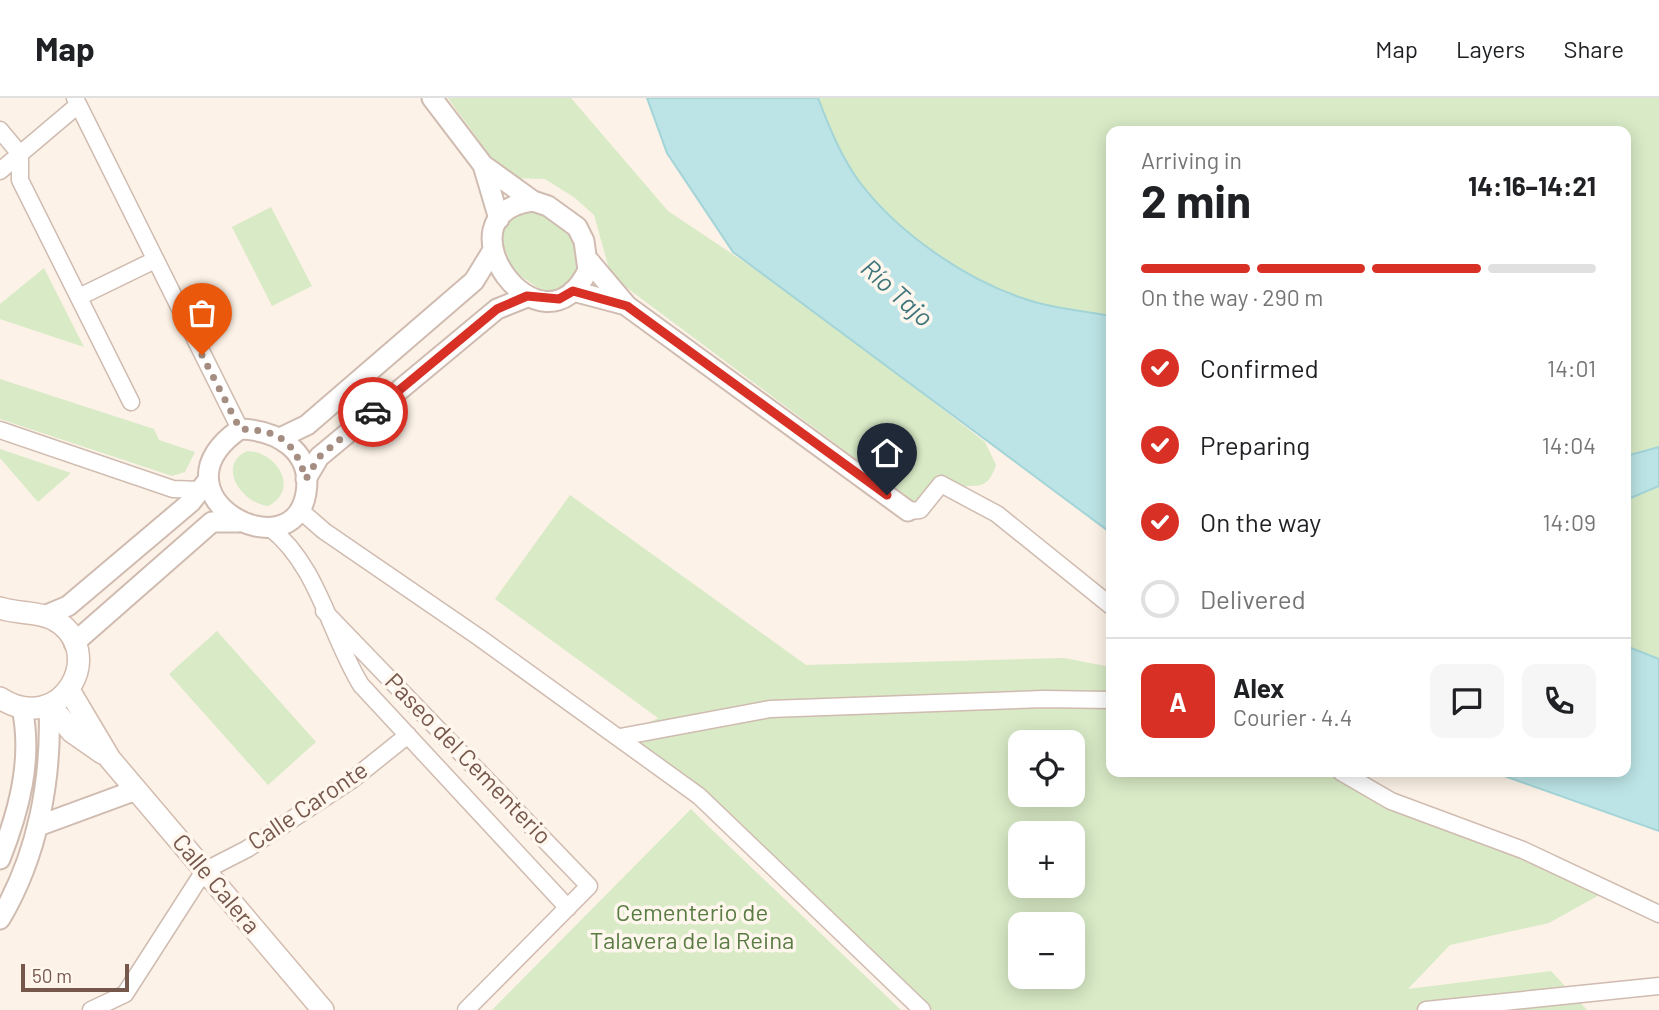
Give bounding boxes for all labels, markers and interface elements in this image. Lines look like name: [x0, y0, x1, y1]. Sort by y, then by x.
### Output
text: Map: [35, 28, 95, 68]
text: Map: [1375, 34, 1418, 63]
text: Layers: [1456, 34, 1525, 63]
text: Share: [1563, 34, 1624, 63]
text: Arriving in: [1141, 146, 1242, 174]
text: 14:16–14:21: [1468, 170, 1596, 201]
text: 2 min: [1141, 172, 1251, 227]
water label: Río Tajo: [856, 252, 940, 332]
pin: [172, 283, 232, 355]
text: On the way · 290 m: [1141, 283, 1323, 311]
icon: bag: [183, 294, 221, 332]
icon: check: [1141, 349, 1179, 387]
text: Confirmed: [1200, 352, 1319, 383]
text: 14:01: [1547, 354, 1596, 382]
courier: [338, 377, 408, 447]
icon: car: [354, 393, 392, 431]
pin: [857, 423, 917, 495]
icon: check: [1141, 426, 1179, 464]
text: Preparing: [1200, 429, 1310, 460]
text: 14:04: [1542, 431, 1596, 459]
icon: home: [868, 434, 906, 472]
icon: check: [1141, 503, 1179, 541]
text: On the way: [1200, 506, 1321, 537]
text: 14:09: [1543, 508, 1596, 536]
text: Delivered: [1200, 583, 1306, 614]
button: chat: [1430, 664, 1504, 738]
button: phone: [1522, 664, 1596, 738]
street label: Paseo del Cementerio: [380, 666, 558, 850]
text: Alex: [1233, 672, 1284, 703]
text: A: [1169, 686, 1187, 717]
text: Courier · 4.4: [1233, 703, 1352, 731]
map controls: [1008, 730, 1085, 989]
button: locate: [1008, 730, 1085, 807]
street label: Calle Caronte: [242, 754, 372, 855]
button: +: [1008, 821, 1085, 898]
street label: Calle Calera: [167, 827, 267, 939]
park label: Cementerio de Talavera de la Reina: [590, 897, 794, 954]
button: −: [1008, 912, 1085, 989]
scale bar: [21, 961, 130, 993]
text: 50 m: [32, 964, 72, 987]

